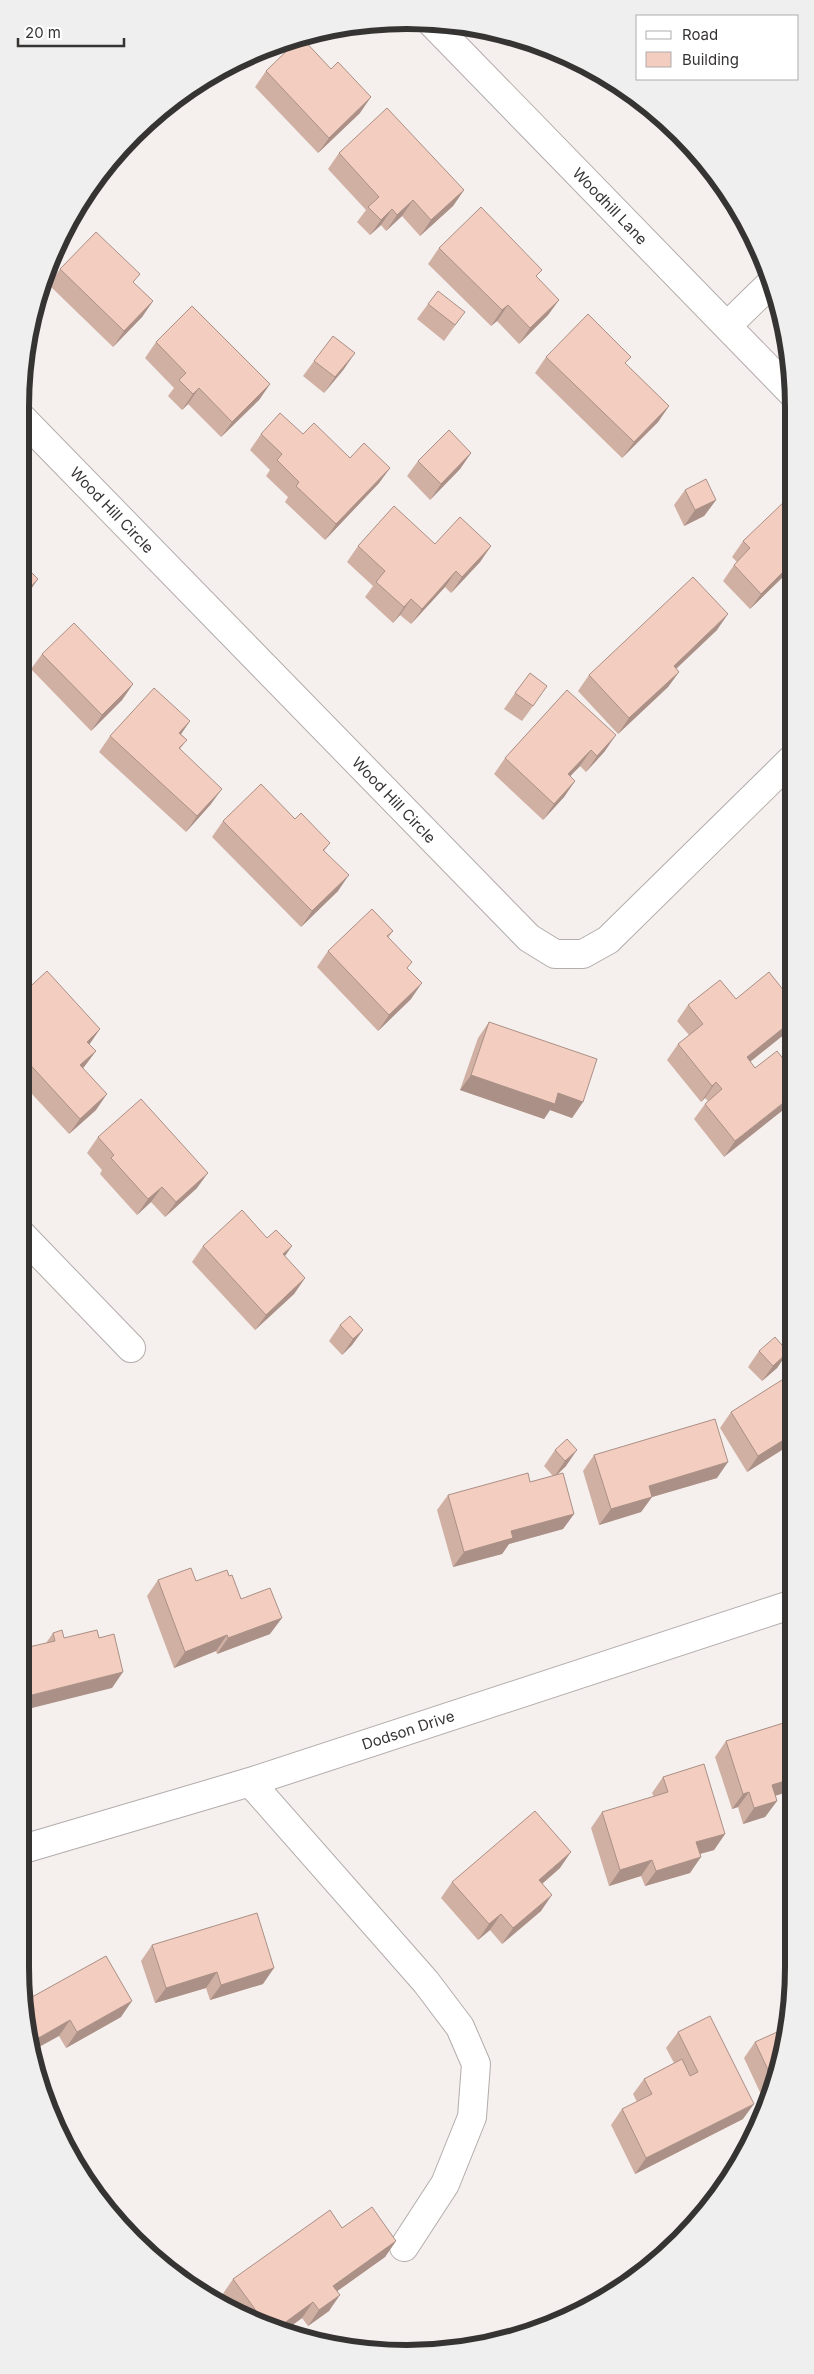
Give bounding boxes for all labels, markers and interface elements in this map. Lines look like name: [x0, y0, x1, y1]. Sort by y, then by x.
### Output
scale bar: [18, 15, 124, 47]
legend: [636, 15, 799, 80]
text: 20 m: [25, 23, 61, 42]
text: Road: [682, 25, 718, 44]
text: Building: [682, 50, 739, 69]
street label: Woodhill Lane: [569, 164, 651, 248]
street label: Wood Hill Circle: [66, 463, 158, 557]
street label: Wood Hill Circle: [348, 753, 440, 847]
street label: Dodson Drive: [359, 1706, 457, 1754]

